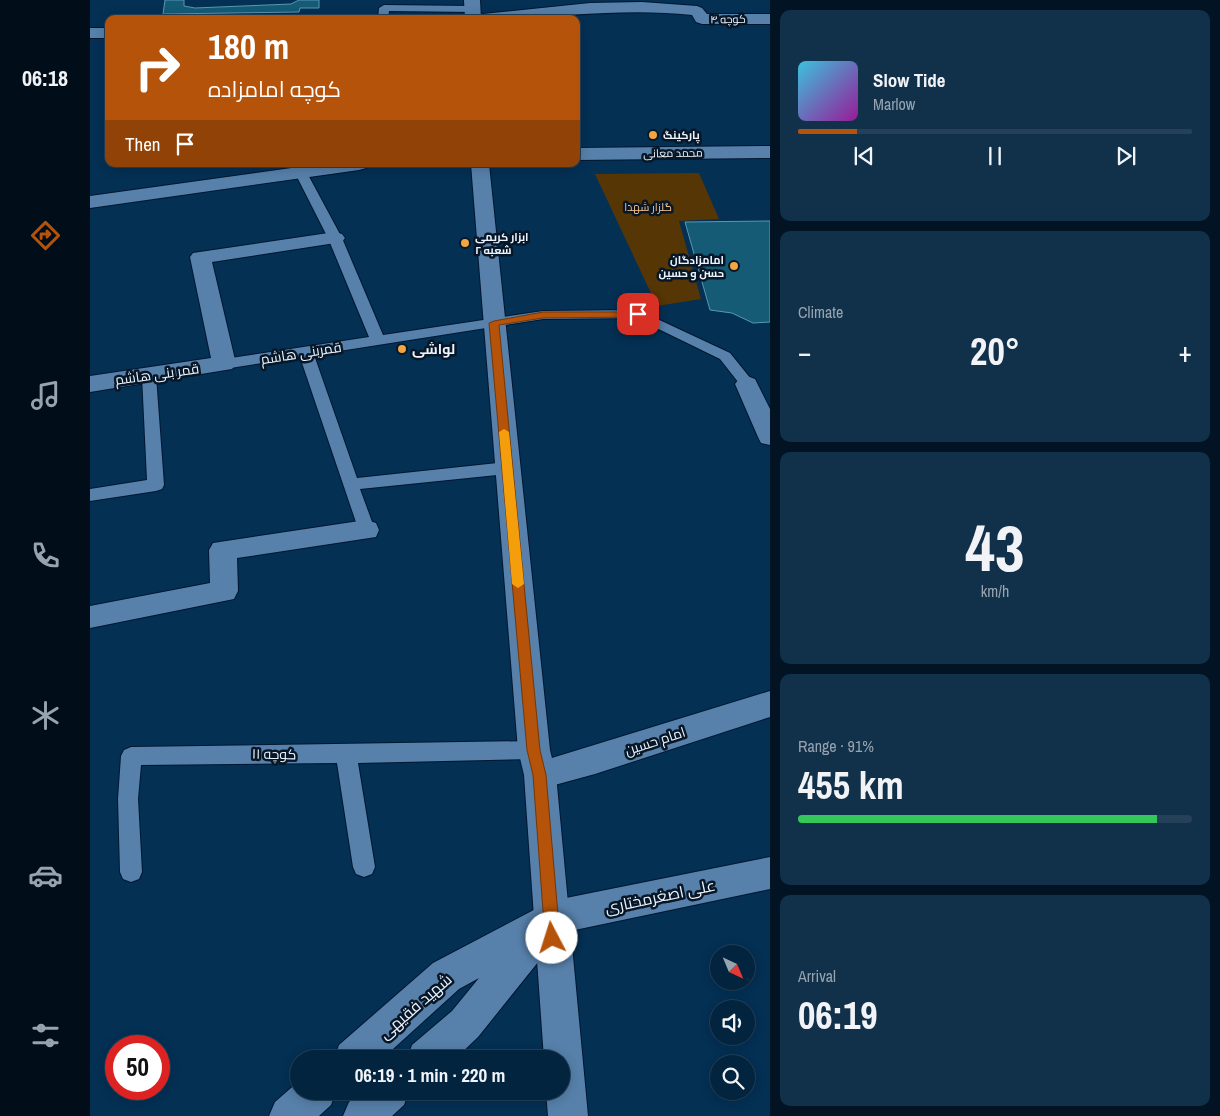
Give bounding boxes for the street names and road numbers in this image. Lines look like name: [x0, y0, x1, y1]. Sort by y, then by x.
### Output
street label: کوچه ۴: [710, 12, 746, 26]
street label: محمد معانی: [643, 145, 703, 161]
street label: قمربنی هاشم: [259, 338, 343, 369]
street label: قمر بنی هاشم: [114, 359, 200, 390]
street label: امام حسین: [622, 723, 688, 760]
street label: کوچه ۱۱: [252, 745, 296, 764]
street label: علی اصغرمختاری: [603, 874, 717, 918]
street label: شهید فقیهی: [374, 968, 456, 1044]

